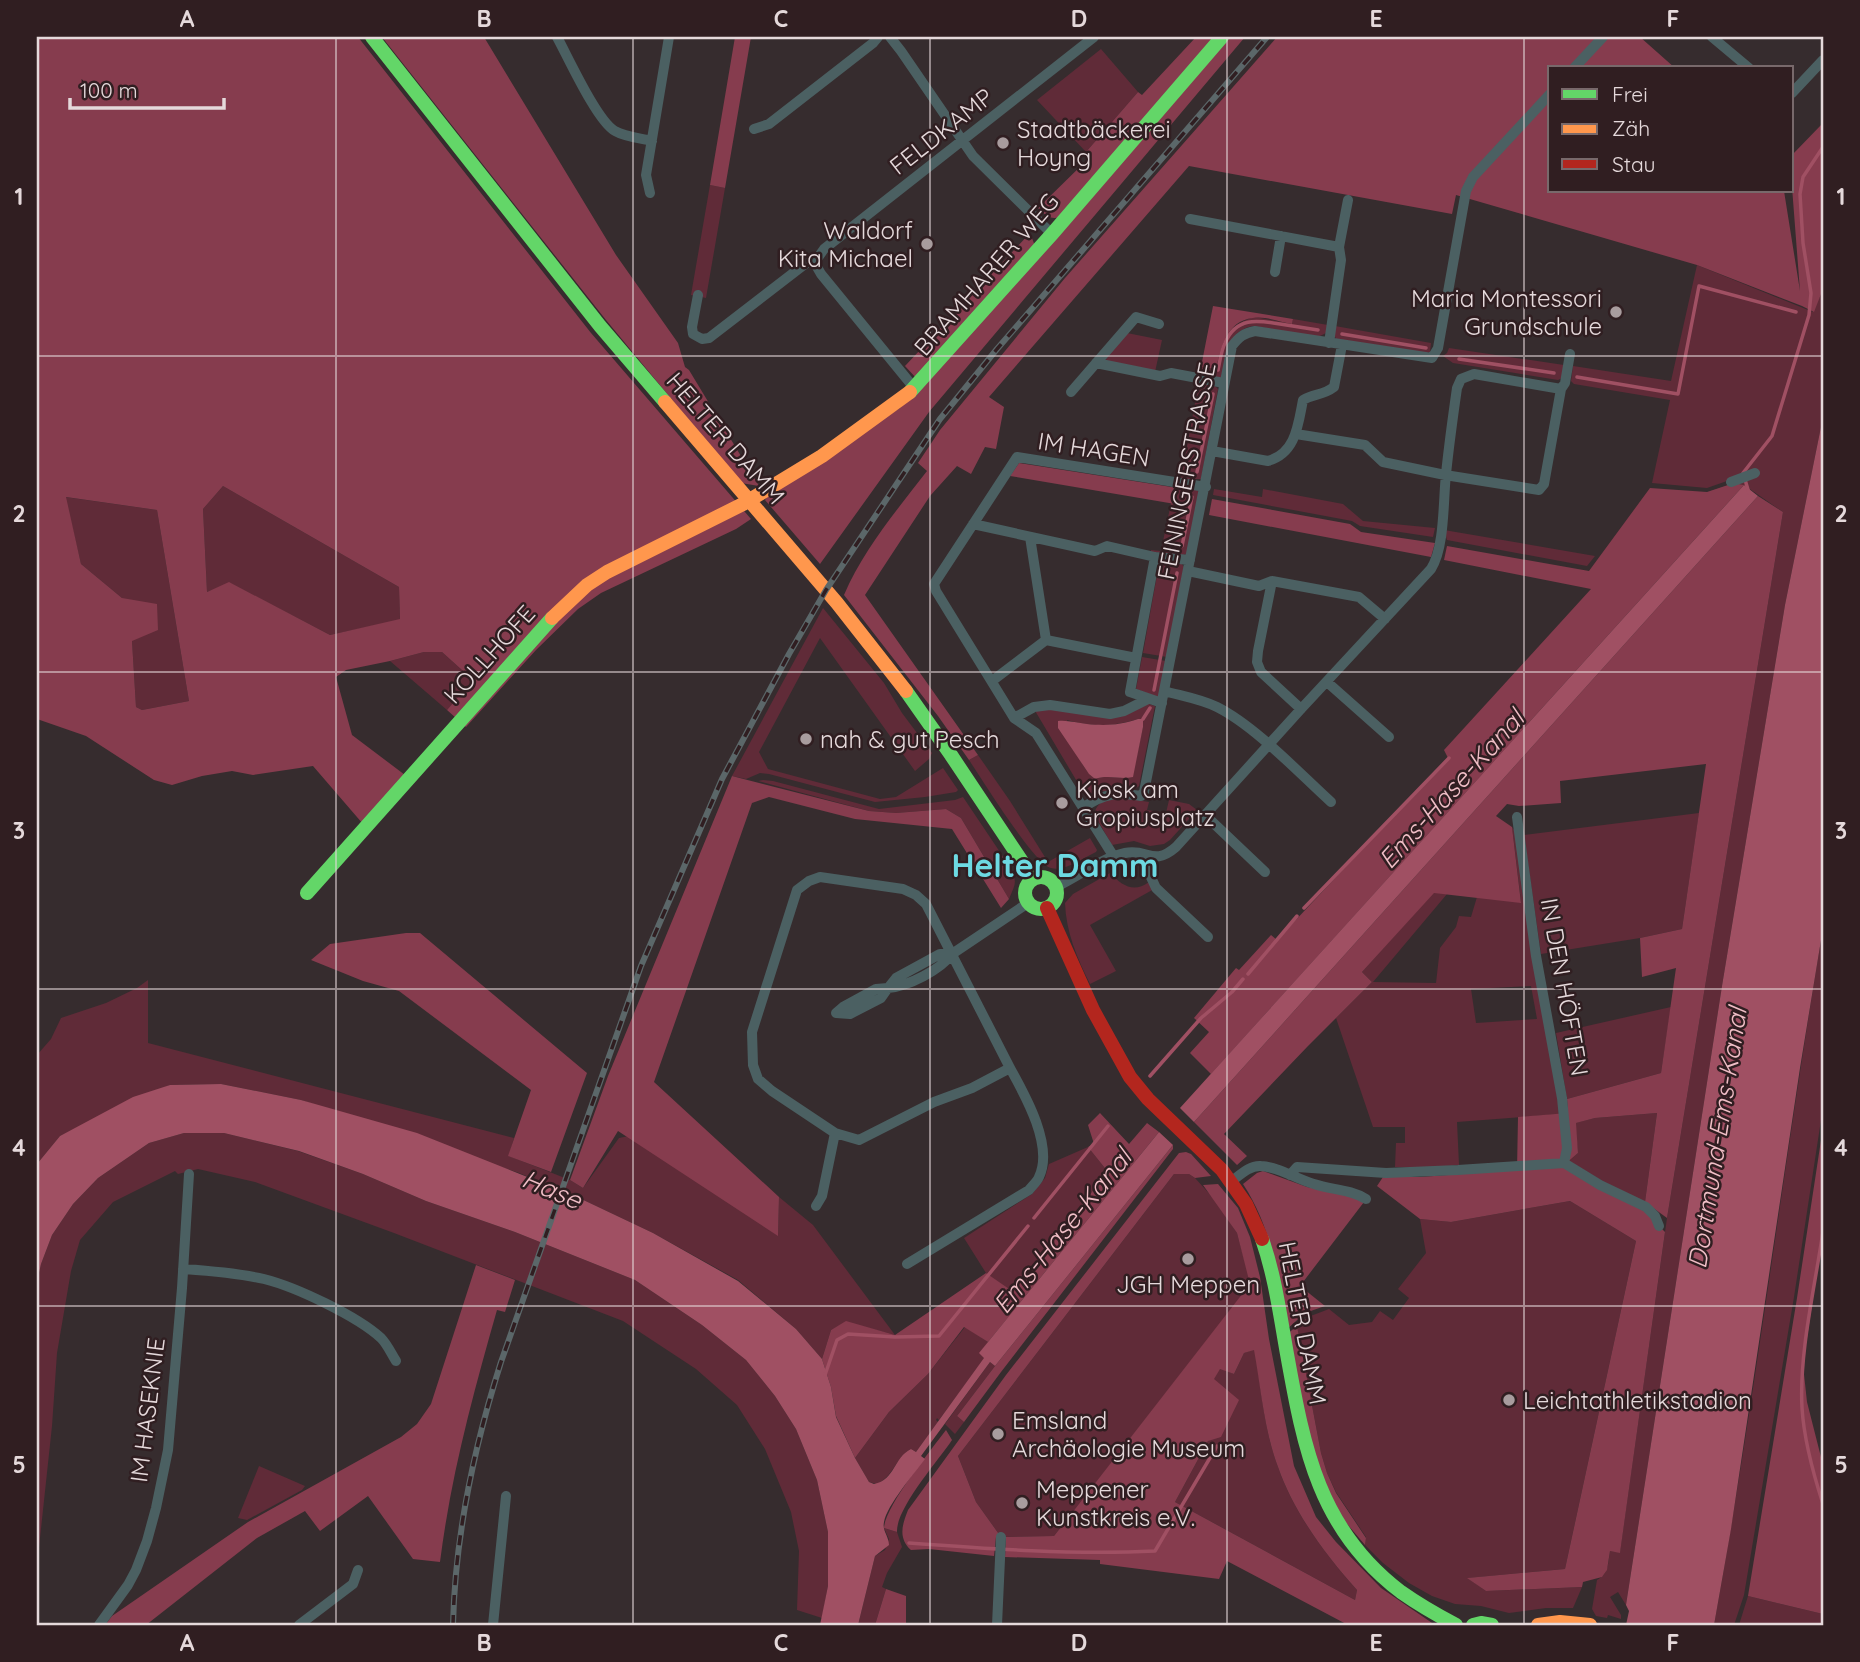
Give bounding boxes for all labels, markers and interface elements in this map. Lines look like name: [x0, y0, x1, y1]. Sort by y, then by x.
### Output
text: A: [180, 4, 195, 33]
text: B: [476, 4, 492, 33]
text: C: [774, 4, 788, 33]
text: D: [1071, 4, 1087, 33]
text: E: [1369, 4, 1383, 33]
text: F: [1667, 4, 1679, 33]
scale bar: [70, 66, 224, 110]
legend: [1548, 66, 1794, 192]
text: 100 m: [80, 77, 138, 103]
street label: FELDKAMP: [883, 81, 999, 181]
text: Frei: [1612, 81, 1648, 107]
place label: Stadtbäckerei Hoyng: [1017, 114, 1171, 172]
text: Zäh: [1612, 115, 1650, 141]
marker: Stadtbäckerei Hoyng: [995, 135, 1011, 151]
text: Stau: [1612, 151, 1655, 177]
text: 1: [15, 182, 23, 211]
text: 1: [1837, 182, 1845, 211]
street label: BRAMHARER WEG: [907, 187, 1065, 361]
place label: Waldorf Kita Michael: [778, 215, 913, 273]
marker: Waldorf Kita Michael: [919, 236, 935, 252]
place label: Maria Montessori Grundschule: [1411, 283, 1602, 341]
marker: Maria Montessori Grundschule: [1608, 304, 1624, 320]
street label: FEININGERSTRASSE: [1150, 360, 1222, 582]
street label: HELTER DAMM: [660, 366, 792, 510]
street label: IM HAGEN: [1036, 425, 1152, 473]
text: 2: [12, 499, 26, 528]
text: 2: [1834, 499, 1848, 528]
street label: KOLLHOFE: [437, 599, 541, 709]
water label: Ems-Hase-Kanal: [1371, 701, 1533, 875]
place label: nah & gut Pesch: [820, 724, 1000, 754]
marker: nah & gut Pesch: [798, 731, 814, 747]
place label: Kiosk am Gropiusplatz: [1076, 774, 1215, 832]
marker: Kiosk am Gropiusplatz: [1054, 795, 1070, 811]
text: 3: [13, 816, 25, 845]
text: 3: [1835, 816, 1847, 845]
district label: Helter Damm: [951, 845, 1159, 885]
street label: IN DEN HÖFTEN: [1535, 896, 1595, 1078]
water label: Dortmund-Ems-Kanal: [1680, 1002, 1754, 1271]
text: 4: [12, 1133, 26, 1162]
text: 4: [1834, 1133, 1848, 1162]
water label: Ems-Hase-Kanal: [985, 1140, 1140, 1320]
water label: Hase: [517, 1162, 588, 1217]
street label: HELTER DAMM: [1272, 1239, 1334, 1407]
marker: JGH Meppen: [1180, 1251, 1196, 1267]
place label: JGH Meppen: [1116, 1269, 1260, 1299]
street label: IM HASEKNIE: [123, 1336, 171, 1484]
place label: Leichtathletikstadion: [1523, 1385, 1752, 1415]
marker: Leichtathletikstadion: [1501, 1392, 1517, 1408]
place label: Emsland Archäologie Museum: [1012, 1405, 1245, 1463]
marker: Emsland Archäologie Museum: [990, 1426, 1006, 1442]
text: 5: [12, 1450, 26, 1479]
text: 5: [1834, 1450, 1848, 1479]
place label: Meppener Kunstkreis e.V.: [1036, 1474, 1195, 1532]
marker: Meppener Kunstkreis e.V.: [1014, 1495, 1030, 1511]
text: A: [180, 1628, 195, 1657]
text: B: [476, 1628, 492, 1657]
text: C: [774, 1628, 788, 1657]
text: D: [1071, 1628, 1087, 1657]
text: E: [1369, 1628, 1383, 1657]
text: F: [1667, 1628, 1679, 1657]

